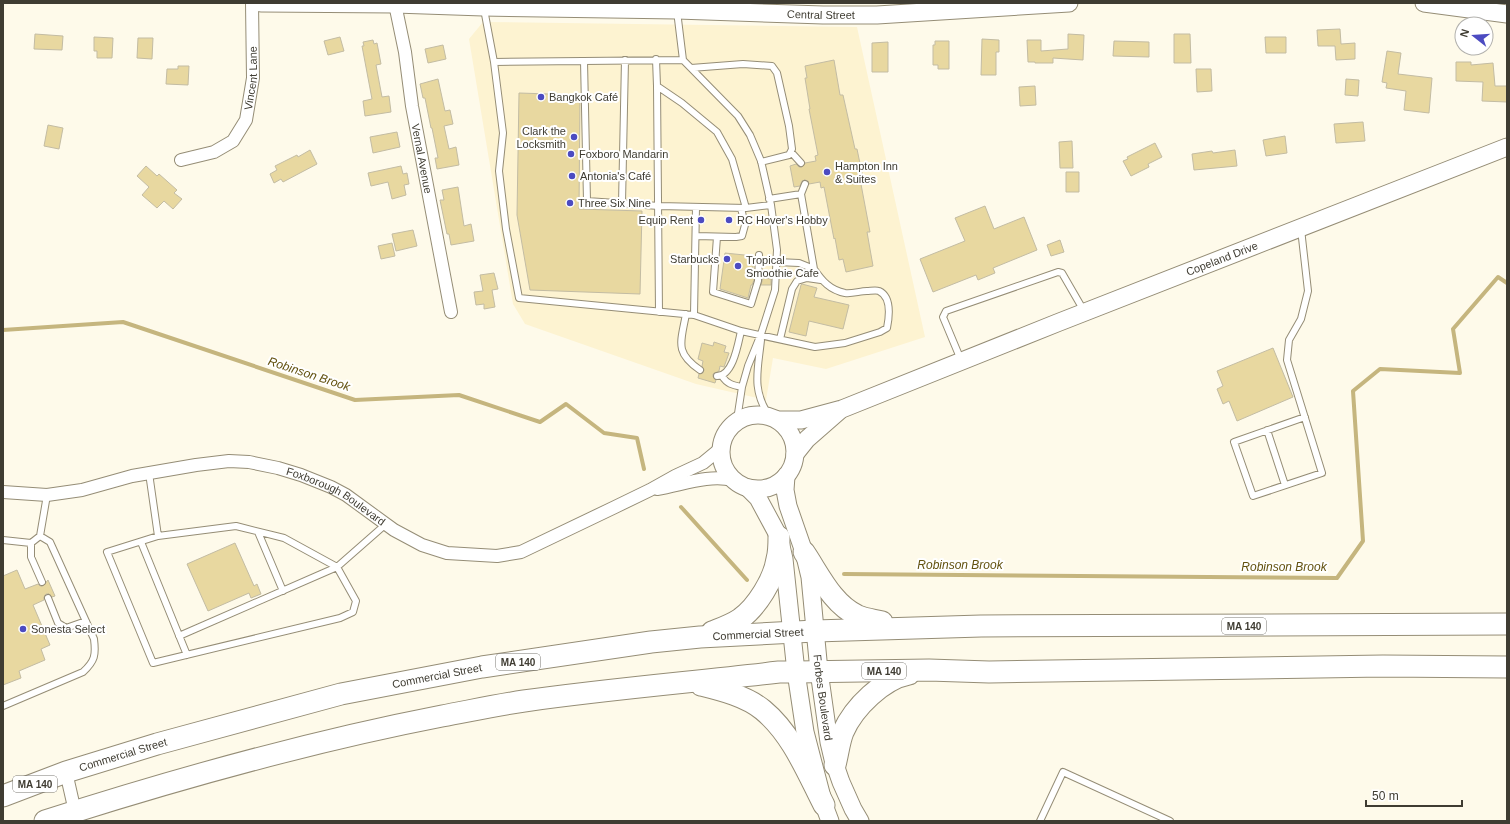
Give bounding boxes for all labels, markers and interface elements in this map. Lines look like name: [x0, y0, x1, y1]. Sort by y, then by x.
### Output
street label: Central Street: [787, 8, 855, 21]
north arrow: [1454, 16, 1494, 56]
text: N: [1458, 27, 1471, 39]
street label: Vincent Lane: [242, 46, 259, 111]
place label: Bangkok Café: [549, 91, 618, 103]
marker: Bangkok Café: [536, 92, 546, 102]
street label: Vernal Avenue: [409, 123, 434, 194]
place label: Clark the Locksmith: [516, 125, 566, 150]
marker: Clark the Locksmith: [569, 132, 579, 142]
place label: Foxboro Mandarin: [579, 148, 668, 160]
marker: Foxboro Mandarin: [566, 149, 576, 159]
place label: Hampton Inn & Suites: [835, 160, 898, 185]
marker: Hampton Inn & Suites: [822, 167, 832, 177]
place label: Antonia's Café: [580, 170, 651, 182]
marker: Antonia's Café: [567, 171, 577, 181]
place label: Three Six Nine: [578, 197, 651, 209]
marker: Three Six Nine: [565, 198, 575, 208]
place label: Equip Rent: [639, 214, 693, 226]
place label: RC Hover's Hobby: [737, 214, 828, 226]
marker: Equip Rent: [696, 215, 706, 225]
marker: RC Hover's Hobby: [724, 215, 734, 225]
street label: Copeland Drive: [1184, 239, 1259, 278]
place label: Starbucks: [670, 253, 719, 265]
marker: Starbucks: [722, 254, 732, 264]
place label: Tropical Smoothie Cafe: [746, 254, 819, 279]
marker: Tropical Smoothie Cafe: [733, 261, 743, 271]
water label: Robinson Brook: [266, 354, 353, 394]
street label: Foxborough Boulevard: [285, 465, 388, 528]
water label: Robinson Brook: [917, 558, 1004, 572]
water label: Robinson Brook: [1241, 560, 1328, 574]
road number: MA 140: [1222, 618, 1266, 634]
place label: Sonesta Select: [31, 623, 105, 635]
marker: Sonesta Select: [18, 624, 28, 634]
street label: Commercial Street: [712, 626, 804, 642]
road number: MA 140: [496, 654, 540, 670]
street label: Forbes Boulevard: [811, 654, 835, 741]
street label: Commercial Street: [391, 661, 483, 690]
road number: MA 140: [862, 663, 906, 679]
street label: Commercial Street: [78, 736, 168, 774]
road number: MA 140: [13, 776, 57, 792]
scale bar: [1366, 782, 1462, 808]
text: 50 m: [1372, 789, 1399, 803]

